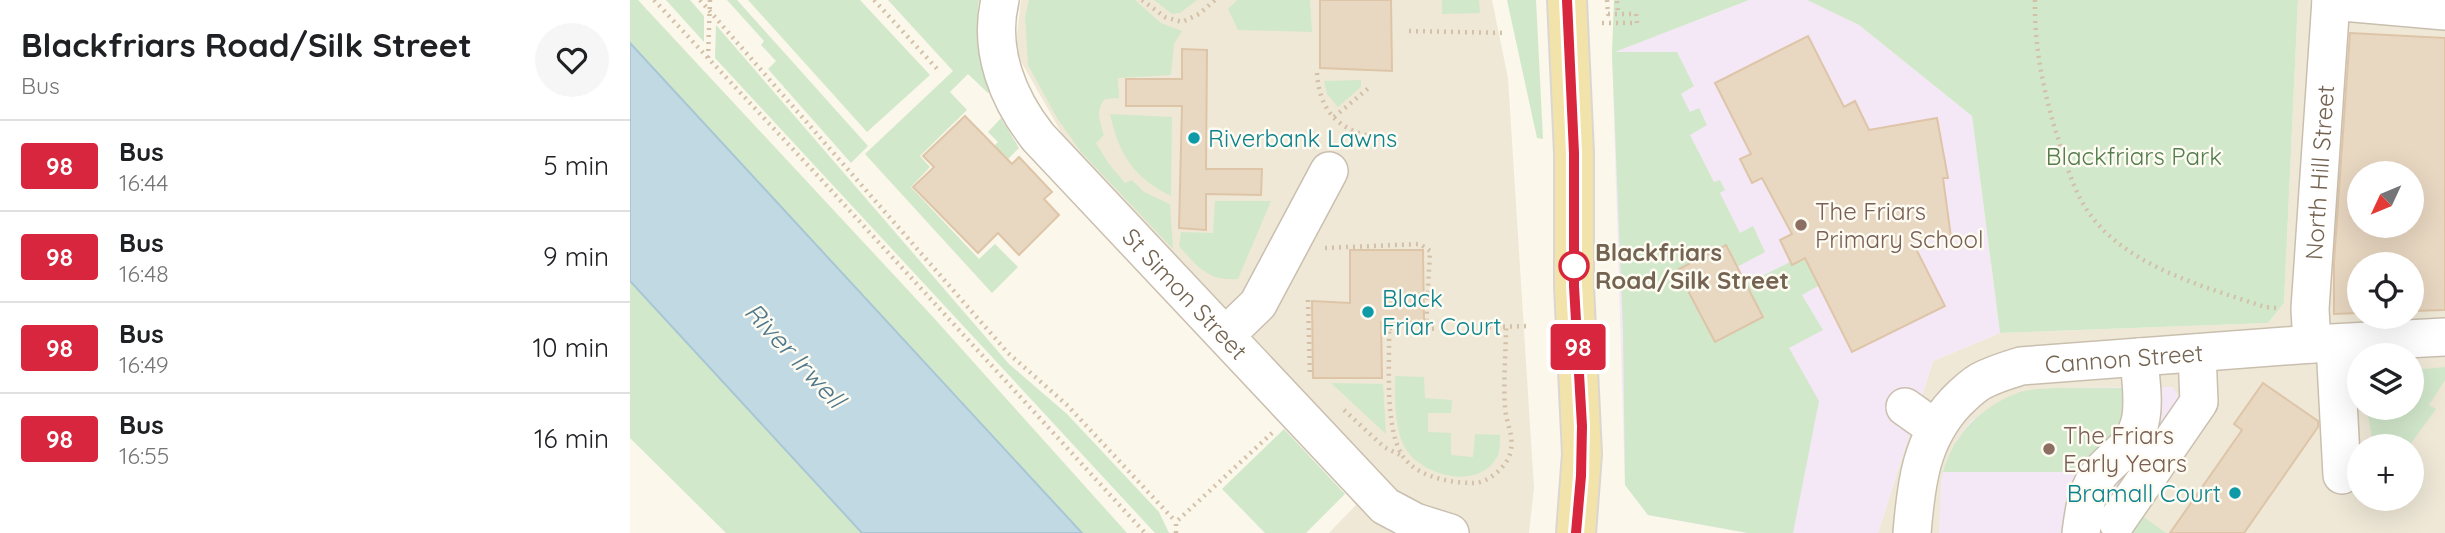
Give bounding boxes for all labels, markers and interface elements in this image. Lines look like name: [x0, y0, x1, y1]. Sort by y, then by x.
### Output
button: heart: [535, 23, 609, 97]
text: Blackfriars Road/Silk Street: [21, 24, 472, 65]
text: Bus: [21, 71, 60, 100]
street label: North Hill Street: [2298, 84, 2340, 261]
place label: Riverbank Lawns: [1208, 123, 1397, 153]
marker: Riverbank Lawns: [1186, 130, 1202, 146]
text: Bus: [119, 135, 164, 168]
park label: Blackfriars Park: [2046, 141, 2222, 171]
text: 5 min: [543, 149, 609, 182]
text: 98: [46, 151, 73, 181]
north arrow: [2347, 161, 2424, 238]
map controls: [2347, 161, 2424, 511]
text: 16:44: [119, 168, 168, 197]
place label: The Friars Primary School: [1815, 196, 1984, 254]
marker: The Friars Primary School: [1793, 217, 1809, 233]
street label: St Simon Street: [1116, 222, 1254, 365]
text: Bus: [119, 226, 164, 259]
place label: Blackfriars Road/Silk Street: [1595, 237, 1789, 295]
text: 9 min: [543, 240, 609, 273]
text: 98: [46, 242, 73, 272]
marker: Blackfriars Road/Silk Street: [1559, 251, 1589, 281]
button: locate: [2347, 252, 2424, 329]
text: 16:48: [119, 259, 169, 288]
place label: Black Friar Court: [1382, 283, 1501, 341]
water label: River Irwell: [738, 295, 854, 417]
marker: Black Friar Court: [1360, 304, 1376, 320]
text: Bus: [119, 317, 164, 350]
line badge: 98: [1546, 324, 1609, 370]
text: 10 min: [533, 331, 609, 364]
text: 98: [1565, 332, 1591, 362]
text: 98: [46, 333, 73, 363]
street label: Cannon Street: [2044, 337, 2204, 379]
button: layers: [2347, 343, 2424, 420]
text: 16:49: [119, 350, 169, 379]
text: Bus: [119, 408, 164, 441]
place label: The Friars Early Years: [2063, 420, 2187, 478]
text: 16 min: [534, 422, 609, 455]
text: 98: [46, 424, 73, 454]
button: +: [2347, 434, 2424, 511]
text: 16:55: [119, 441, 169, 470]
marker: The Friars Early Years: [2041, 441, 2057, 457]
place label: Bramall Court: [2067, 478, 2221, 508]
marker: Bramall Court: [2227, 485, 2243, 501]

